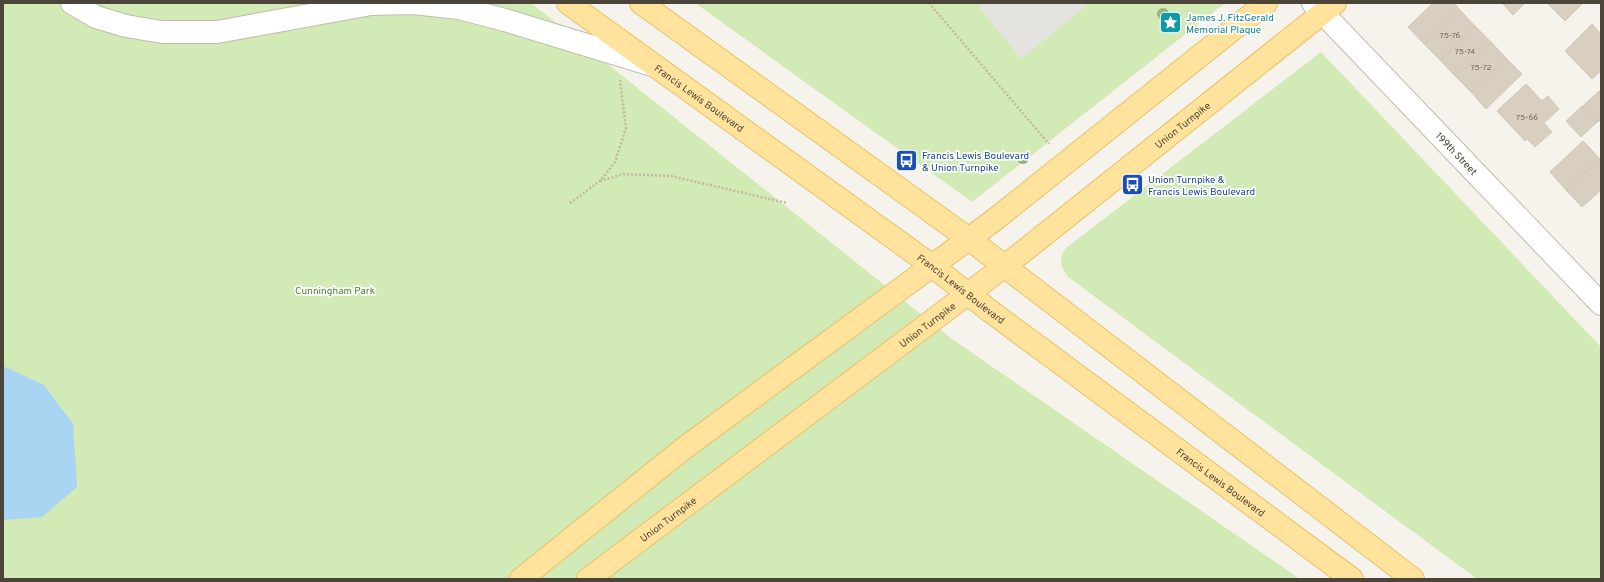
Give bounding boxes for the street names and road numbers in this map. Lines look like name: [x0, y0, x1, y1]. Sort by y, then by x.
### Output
street label: Francis Lewis Boulevard: [651, 62, 746, 136]
street label: Union Turnpike: [1153, 100, 1214, 152]
street label: 199th Street: [1432, 130, 1480, 179]
street label: Francis Lewis Boulevard: [914, 252, 1007, 328]
street label: Union Turnpike: [897, 300, 959, 351]
street label: Francis Lewis Boulevard: [1173, 446, 1267, 520]
street label: Union Turnpike: [638, 495, 700, 546]

